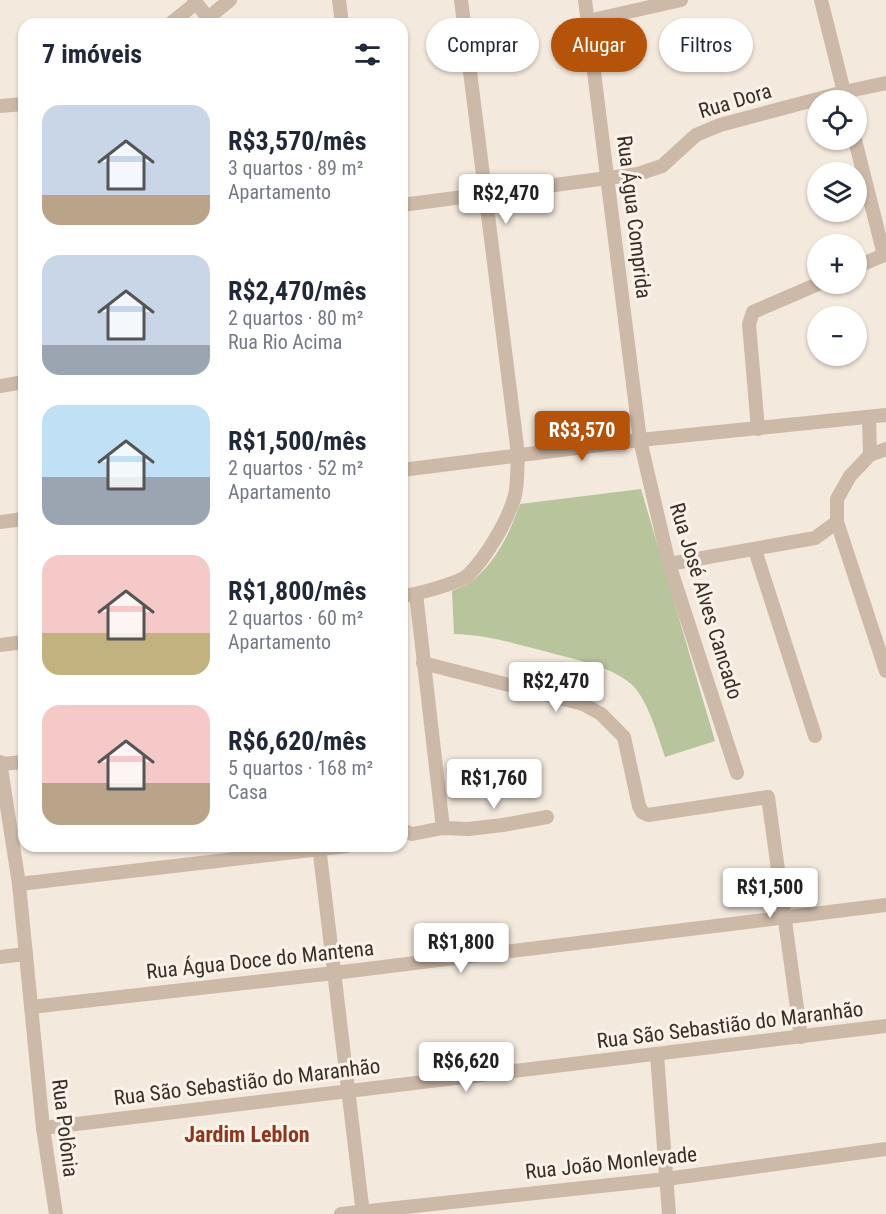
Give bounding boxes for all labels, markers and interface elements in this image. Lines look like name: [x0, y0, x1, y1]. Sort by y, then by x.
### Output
chip: Comprar: [426, 18, 539, 72]
chip: Alugar: [551, 18, 647, 72]
chip: Filtros: [659, 18, 753, 72]
icon: filters: [351, 38, 384, 71]
text: 7 imóveis: [42, 39, 142, 69]
street label: Rua Dora: [696, 79, 774, 123]
map controls: [807, 90, 867, 366]
button: locate: [807, 90, 867, 150]
text: R$3,570/mês: [228, 126, 367, 156]
icon: home: [90, 129, 162, 201]
street label: Rua Água Comprida: [612, 134, 656, 300]
text: 3 quartos · 89 m²: [228, 156, 363, 180]
button: layers: [807, 162, 867, 222]
pin: R$2,470: [451, 174, 561, 225]
text: Apartamento: [228, 180, 331, 204]
text: R$2,470: [473, 181, 539, 205]
button: +: [807, 234, 867, 294]
text: R$2,470/mês: [228, 276, 367, 306]
icon: home: [90, 279, 162, 351]
text: 2 quartos · 80 m²: [228, 306, 363, 330]
button: −: [807, 306, 867, 366]
text: Rua Rio Acima: [228, 330, 342, 354]
pin: R$3,570: [527, 411, 637, 462]
text: R$3,570: [549, 418, 615, 442]
text: R$1,500/mês: [228, 426, 367, 456]
icon: home: [90, 429, 162, 501]
text: 2 quartos · 52 m²: [228, 456, 363, 480]
text: Apartamento: [228, 480, 331, 504]
street label: Rua José Alves Cancado: [665, 500, 747, 702]
text: R$1,800/mês: [228, 576, 367, 606]
icon: home: [90, 579, 162, 651]
text: 2 quartos · 60 m²: [228, 606, 363, 630]
text: Apartamento: [228, 630, 331, 654]
pin: R$2,470: [501, 662, 611, 713]
text: R$2,470: [523, 669, 589, 693]
text: R$6,620/mês: [228, 726, 367, 756]
icon: home: [90, 729, 162, 801]
text: 5 quartos · 168 m²: [228, 756, 373, 780]
pin: R$1,760: [439, 759, 549, 810]
text: R$1,760: [461, 766, 527, 790]
text: Casa: [228, 780, 268, 804]
pin: R$1,500: [715, 868, 825, 919]
text: R$1,500: [737, 875, 803, 899]
pin: R$1,800: [406, 923, 516, 974]
text: R$1,800: [428, 930, 494, 954]
street label: Rua Água Doce do Mantena: [145, 936, 375, 984]
street label: Rua São Sebastião do Maranhão: [595, 997, 865, 1053]
pin: R$6,620: [411, 1042, 521, 1093]
text: R$6,620: [433, 1049, 499, 1073]
street label: Rua São Sebastião do Maranhão: [112, 1054, 382, 1110]
street label: Rua Polônia: [47, 1078, 83, 1178]
district label: Jardim Leblon: [184, 1122, 310, 1147]
street label: Rua João Monlevade: [524, 1142, 698, 1184]

